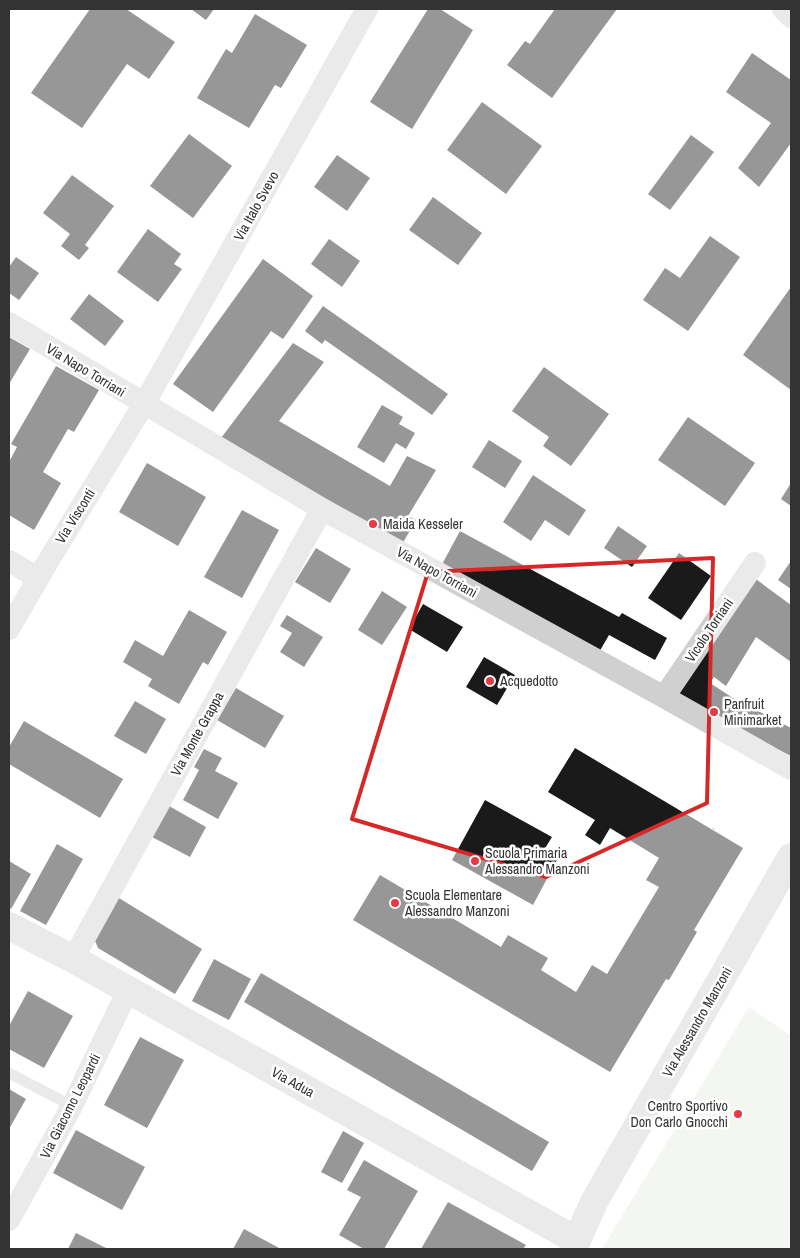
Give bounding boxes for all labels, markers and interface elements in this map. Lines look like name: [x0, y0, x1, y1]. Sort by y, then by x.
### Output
street label: Via Italo Svevo: [229, 168, 283, 244]
street label: Via Napo Torriani: [43, 339, 129, 401]
street label: Via Visconti: [51, 485, 99, 547]
place label: Maida Kesseler: [383, 515, 463, 533]
marker: Maida Kesseler: [367, 518, 379, 530]
street label: Via Napo Torriani: [393, 542, 481, 602]
street label: Vicolo Torriani: [681, 594, 737, 666]
place label: Acquedotto: [499, 672, 558, 690]
marker: Acquedotto: [484, 675, 496, 687]
street label: Via Monte Grappa: [166, 688, 228, 779]
place label: Panfruit Minimarket: [724, 695, 781, 729]
marker: Panfruit Minimarket: [708, 706, 720, 718]
place label: Scuola Primaria Alessandro Manzoni: [484, 844, 590, 878]
marker: Scuola Primaria Alessandro Manzoni: [469, 855, 481, 867]
place label: Scuola Elementare Alessandro Manzoni: [404, 886, 510, 920]
marker: Scuola Elementare Alessandro Manzoni: [389, 897, 401, 909]
street label: Via Alessandro Manzoni: [658, 964, 736, 1080]
street label: Via Giacomo Leopardi: [36, 1051, 104, 1161]
street label: Via Adua: [268, 1063, 318, 1101]
place label: Centro Sportivo Don Carlo Gnocchi: [630, 1097, 728, 1131]
marker: Centro Sportivo Don Carlo Gnocchi: [732, 1108, 744, 1120]

